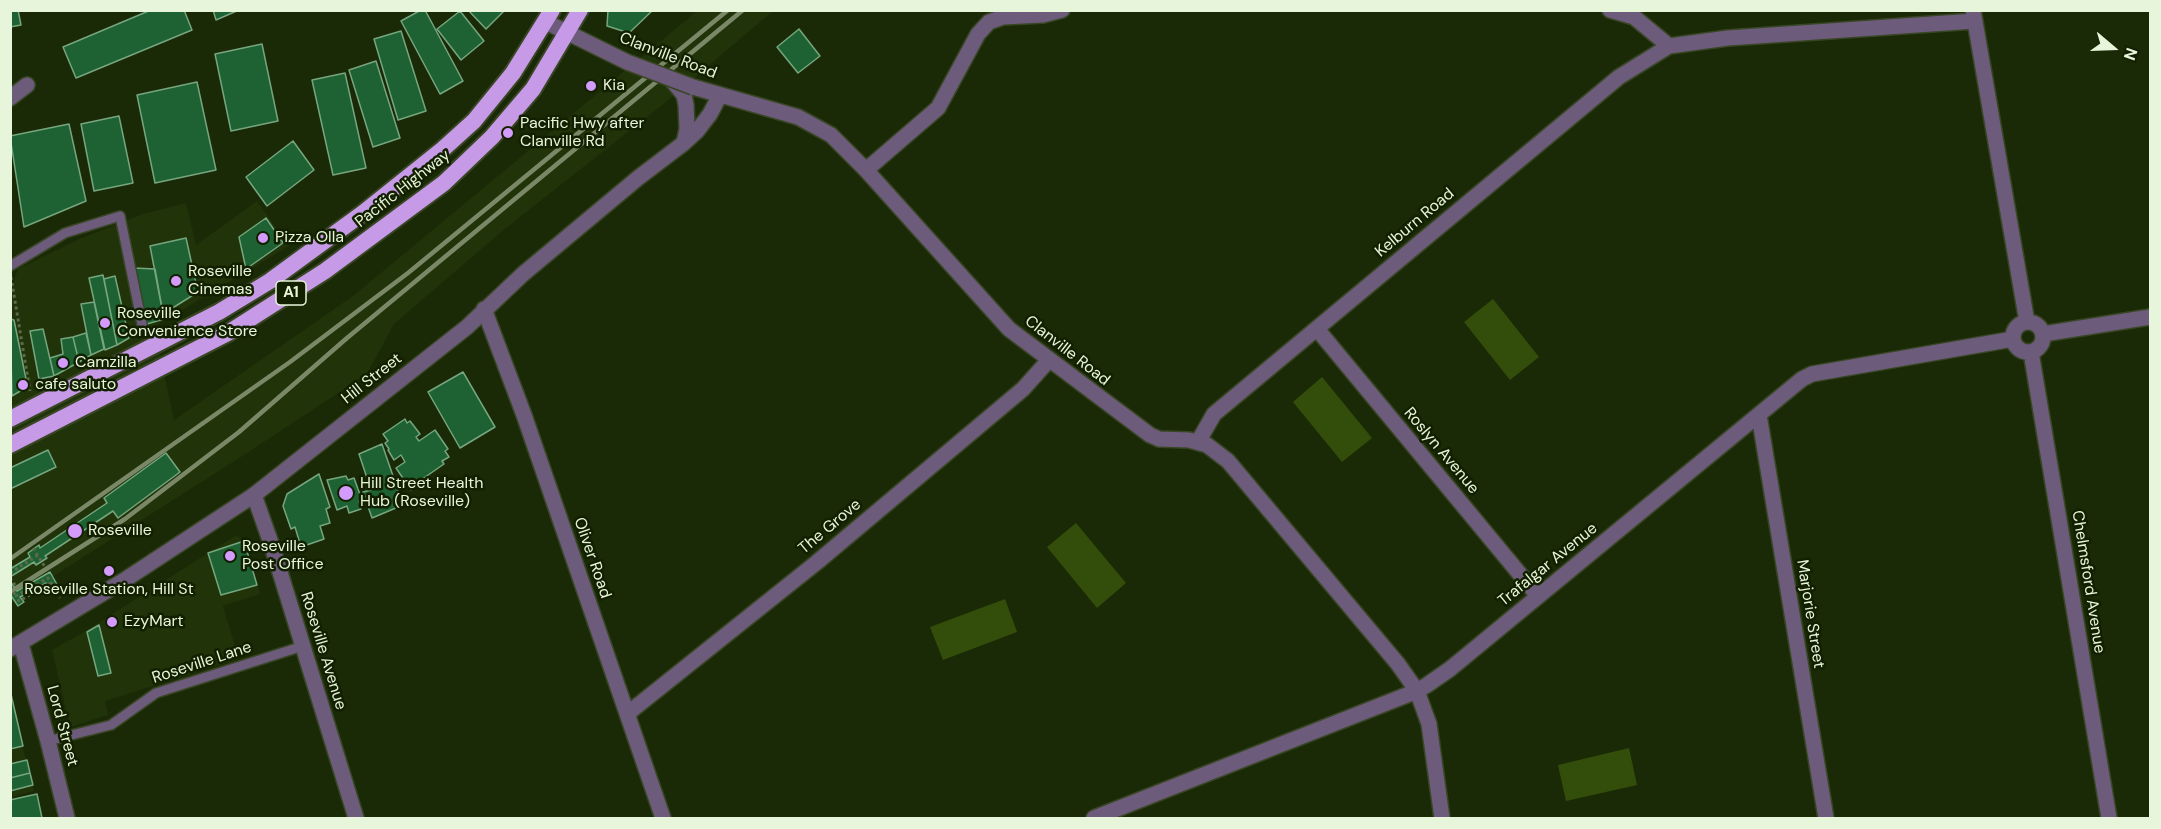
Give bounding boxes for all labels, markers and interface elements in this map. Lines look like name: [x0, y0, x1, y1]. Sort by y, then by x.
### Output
north arrow: [2083, 18, 2143, 78]
street label: Clanville Road: [617, 29, 719, 83]
text: N: [2119, 45, 2142, 63]
place label: Kia: [603, 76, 625, 96]
marker: Kia: [584, 79, 598, 93]
place label: Pacific Hwy after Clanville Rd: [520, 114, 644, 152]
marker: Pacific Hwy after Clanville Rd: [501, 126, 515, 140]
street label: Pacific Highway: [352, 146, 454, 232]
street label: Kelburn Road: [1372, 184, 1458, 262]
place label: Pizza Olla: [275, 228, 344, 248]
marker: Pizza Olla: [256, 231, 270, 245]
place label: Roseville Cinemas: [188, 262, 253, 300]
marker: Roseville Cinemas: [169, 274, 183, 288]
road number: A1: [276, 281, 306, 305]
place label: Roseville Convenience Store: [117, 304, 257, 342]
street label: Clanville Road: [1021, 312, 1113, 390]
marker: Roseville Convenience Store: [98, 316, 112, 330]
street label: Hill Street: [338, 349, 406, 409]
place label: Camzilla: [75, 353, 136, 373]
marker: Camzilla: [56, 356, 70, 370]
place label: cafe saluto: [35, 375, 116, 395]
marker: cafe saluto: [16, 378, 30, 392]
street label: Roslyn Avenue: [1399, 404, 1483, 498]
place label: Hill Street Health Hub (Roseville): [360, 474, 483, 512]
marker: Hill Street Health Hub (Roseville): [337, 484, 355, 502]
street label: The Grove: [795, 495, 865, 559]
street label: Chelmsford Avenue: [2067, 509, 2109, 655]
street label: Oliver Road: [569, 515, 615, 601]
street label: Trafalgar Avenue: [1494, 519, 1602, 611]
place label: Roseville: [88, 521, 152, 541]
marker: Roseville: [66, 522, 84, 540]
place label: Roseville Post Office: [242, 537, 324, 575]
marker: Roseville Post Office: [223, 549, 237, 563]
street label: Marjorie Street: [1792, 558, 1828, 670]
marker: Roseville Station, Hill St: [102, 564, 116, 578]
place label: Roseville Station, Hill St: [24, 580, 194, 600]
street label: Roseville Avenue: [296, 590, 350, 712]
place label: EzyMart: [124, 612, 184, 632]
marker: EzyMart: [105, 615, 119, 629]
street label: Roseville Lane: [150, 638, 254, 688]
street label: Lord Street: [42, 684, 82, 768]

